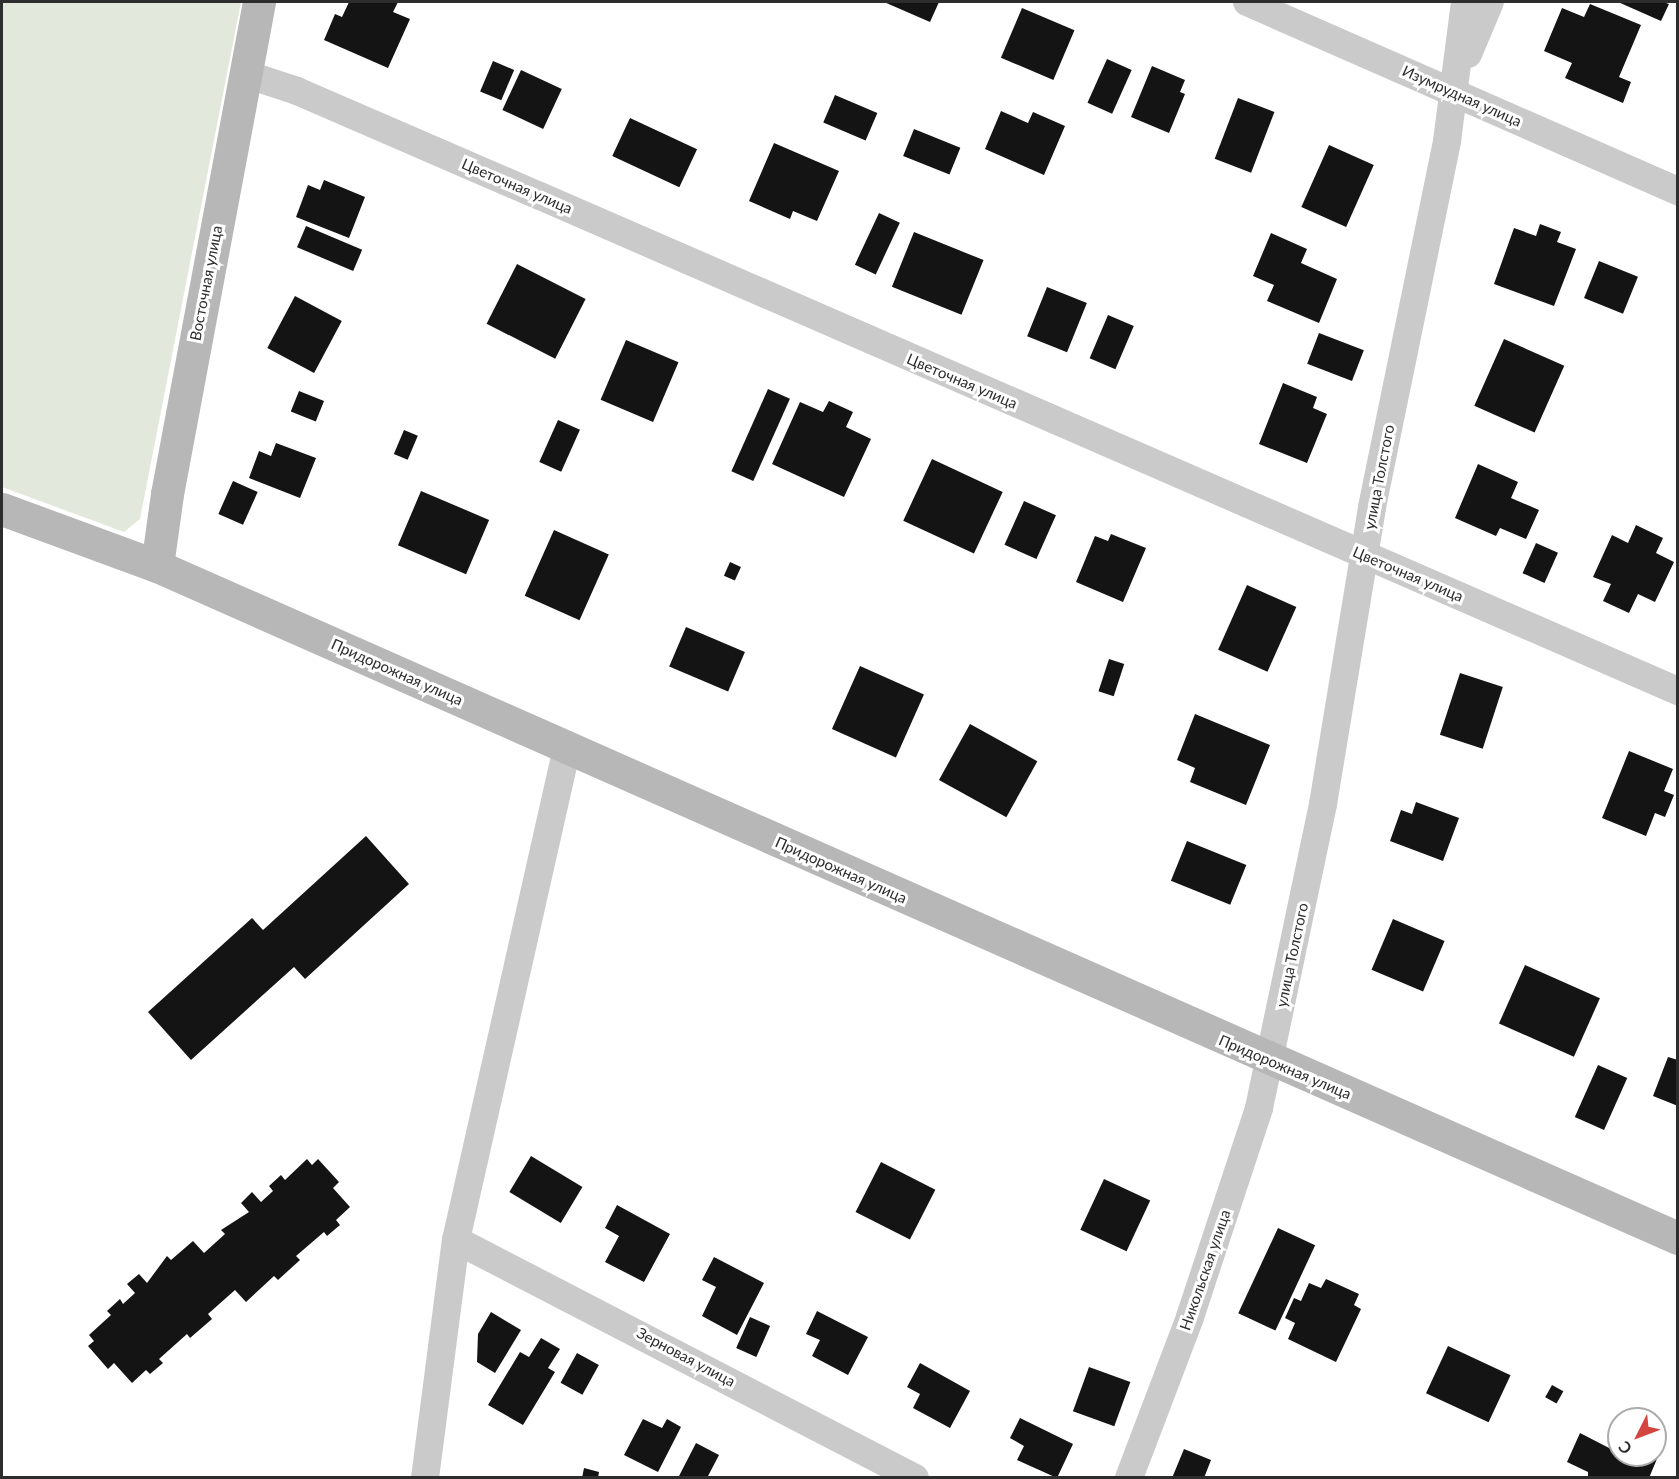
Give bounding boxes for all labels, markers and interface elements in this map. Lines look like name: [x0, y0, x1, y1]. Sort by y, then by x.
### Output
street label: Изумрудная улица: [1400, 62, 1524, 130]
street label: Цветочная улица: [459, 155, 575, 217]
street label: Восточная улица: [186, 224, 226, 342]
street label: Цветочная улица: [904, 350, 1020, 412]
street label: улица Толстого: [1360, 423, 1398, 531]
street label: Цветочная улица: [1350, 543, 1466, 605]
street label: Придорожная улица: [328, 635, 466, 709]
street label: Придорожная улица: [772, 833, 910, 907]
street label: улица Толстого: [1272, 901, 1312, 1009]
street label: Придорожная улица: [1216, 1031, 1354, 1103]
street label: Никольская улица: [1176, 1207, 1234, 1333]
street label: Зерновая улица: [634, 1323, 738, 1391]
north arrow: [1607, 1407, 1667, 1467]
text: С: [1614, 1438, 1635, 1458]

